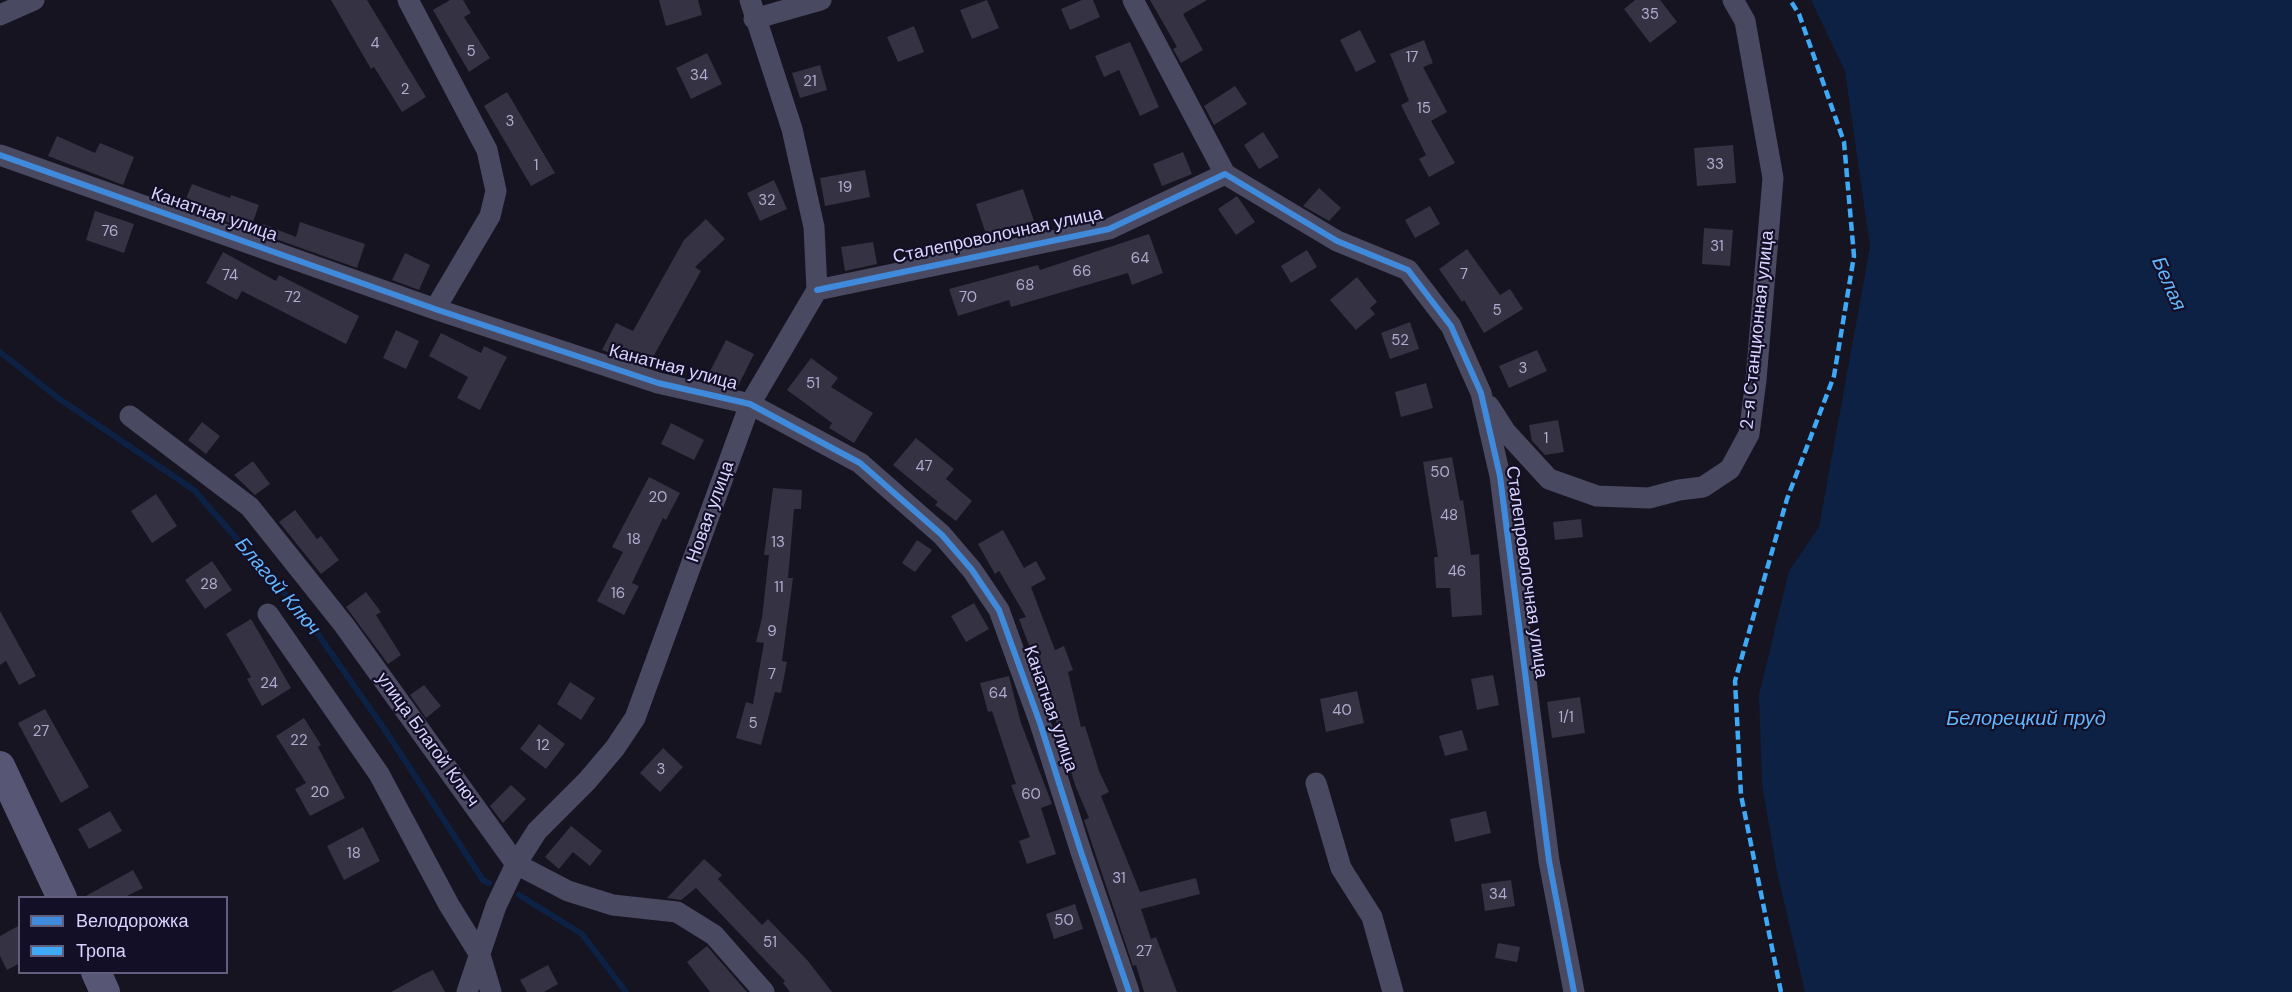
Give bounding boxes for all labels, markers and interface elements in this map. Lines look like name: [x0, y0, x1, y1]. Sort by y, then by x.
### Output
house number: 35: [1641, 6, 1659, 24]
house number: 4: [370, 35, 380, 53]
house number: 5: [466, 43, 476, 61]
house number: 17: [1406, 49, 1418, 67]
house number: 34: [690, 67, 708, 85]
house number: 21: [803, 73, 817, 91]
house number: 2: [401, 81, 409, 99]
house number: 15: [1417, 100, 1431, 118]
house number: 3: [506, 113, 514, 131]
house number: 33: [1706, 156, 1724, 174]
house number: 1: [534, 157, 538, 175]
house number: 19: [838, 179, 852, 197]
street label: Канатная улица: [148, 183, 280, 247]
house number: 32: [758, 192, 776, 210]
street label: Сталепроволочная улица: [891, 203, 1105, 269]
house number: 76: [101, 223, 119, 241]
street label: 2-я Станционная улица: [1737, 229, 1779, 431]
house number: 31: [1710, 238, 1724, 256]
house number: 64: [1131, 250, 1149, 268]
water label: Белая: [2146, 253, 2190, 315]
house number: 66: [1073, 263, 1091, 281]
house number: 7: [1460, 266, 1468, 284]
house number: 74: [222, 267, 238, 285]
house number: 68: [1016, 277, 1034, 295]
house number: 72: [285, 289, 301, 307]
house number: 70: [959, 289, 977, 307]
house number: 5: [1492, 302, 1502, 320]
house number: 52: [1391, 332, 1409, 350]
street label: Канатная улица: [606, 340, 740, 396]
house number: 3: [1519, 360, 1527, 378]
house number: 51: [806, 375, 820, 393]
house number: 1: [1544, 430, 1548, 448]
street label: Новая улица: [683, 458, 739, 566]
house number: 47: [915, 458, 933, 476]
house number: 50: [1430, 464, 1450, 482]
street label: Сталепроволочная улица: [1500, 465, 1552, 679]
house number: 20: [649, 489, 667, 507]
house number: 48: [1440, 507, 1458, 525]
house number: 18: [627, 531, 641, 549]
water label: Благой Ключ: [229, 533, 325, 641]
house number: 13: [771, 534, 785, 552]
house number: 46: [1448, 563, 1466, 581]
house number: 28: [200, 576, 218, 594]
house number: 11: [774, 579, 784, 597]
house number: 16: [611, 585, 625, 603]
house number: 9: [767, 623, 777, 641]
street label: Канатная улица: [1018, 643, 1082, 775]
house number: 7: [768, 666, 776, 684]
street label: улица Благой Ключ: [371, 669, 483, 811]
house number: 24: [260, 675, 278, 693]
house number: 64: [989, 685, 1007, 703]
house number: 40: [1332, 702, 1352, 720]
water label: Белорецкий пруд: [1946, 708, 2106, 732]
house number: 1/1: [1558, 709, 1574, 727]
house number: 5: [748, 715, 758, 733]
house number: 27: [33, 723, 49, 741]
house number: 22: [290, 732, 308, 750]
house number: 12: [536, 737, 550, 755]
house number: 3: [657, 761, 665, 779]
house number: 20: [311, 784, 329, 802]
house number: 60: [1021, 786, 1041, 804]
house number: 18: [347, 845, 361, 863]
house number: 31: [1112, 870, 1126, 888]
house number: 34: [1489, 886, 1507, 904]
legend: [18, 896, 228, 974]
text: Велодорожка: [76, 909, 188, 933]
house number: 50: [1054, 912, 1074, 930]
house number: 51: [763, 934, 777, 952]
text: Тропа: [76, 939, 126, 963]
house number: 27: [1136, 943, 1152, 961]

